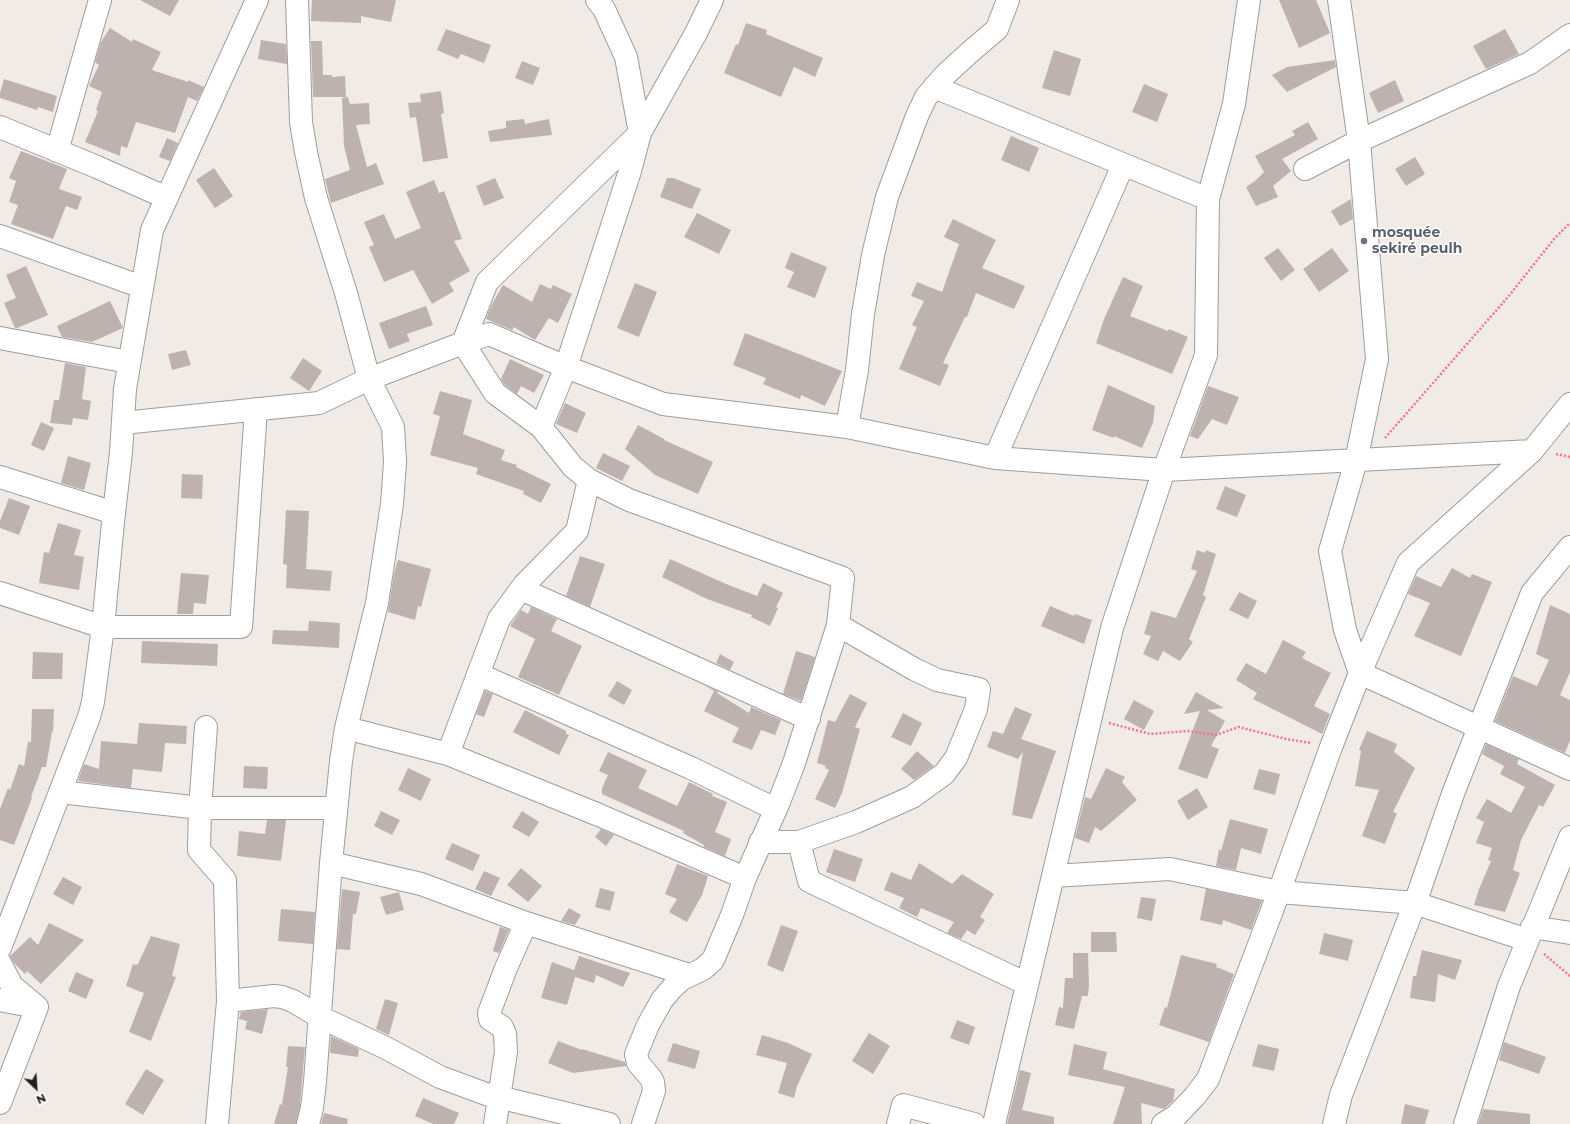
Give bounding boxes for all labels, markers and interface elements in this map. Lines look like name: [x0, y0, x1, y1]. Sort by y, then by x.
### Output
place label: mosquée sekiré peulh: [1372, 225, 1462, 258]
marker: mosquée sekiré peulh: [1359, 236, 1369, 246]
north arrow: [16, 1068, 56, 1108]
text: N: [34, 1091, 48, 1107]

